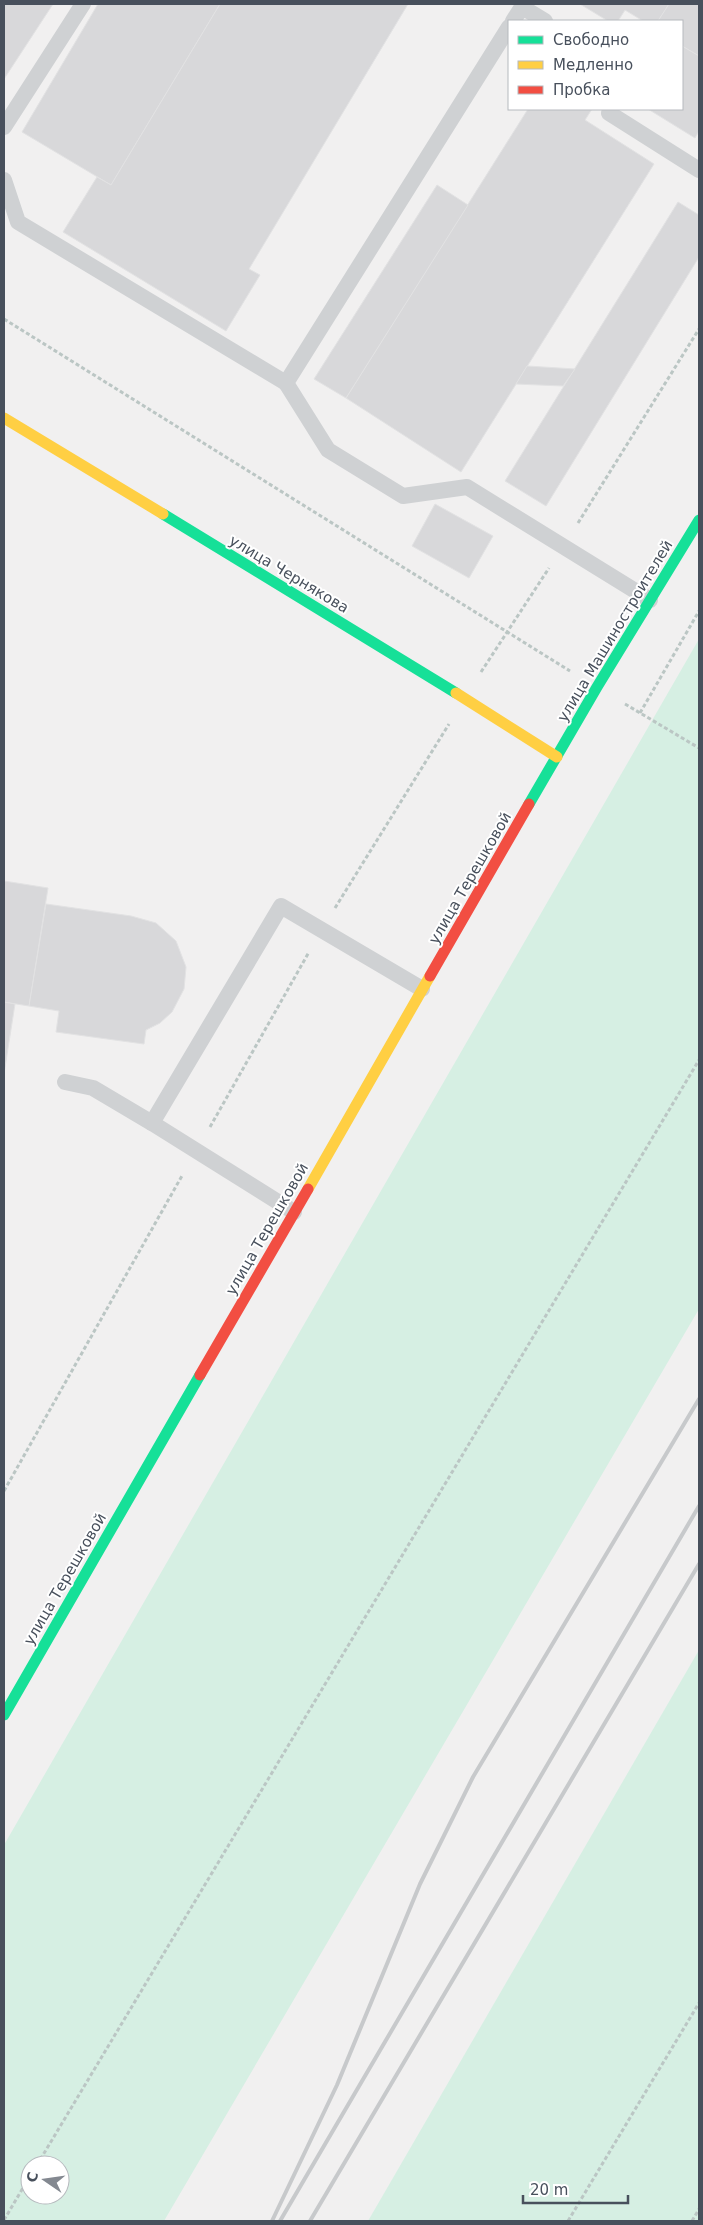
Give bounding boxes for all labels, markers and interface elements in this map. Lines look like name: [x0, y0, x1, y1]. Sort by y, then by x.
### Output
legend: [508, 20, 683, 110]
text: Свободно: [553, 31, 629, 49]
text: Медленно: [553, 56, 633, 74]
text: Пробка: [553, 81, 610, 99]
street label: улица Чернякова: [226, 531, 352, 617]
street label: улица Машиностроителей: [553, 537, 677, 725]
street label: улица Терешковой: [425, 809, 515, 947]
street label: улица Терешковой: [222, 1160, 312, 1298]
street label: улица Терешковой: [20, 1510, 110, 1648]
north arrow: [20, 2155, 70, 2205]
text: С: [23, 2170, 41, 2184]
scale bar: [523, 2172, 628, 2204]
text: 20 m: [530, 2181, 568, 2199]

